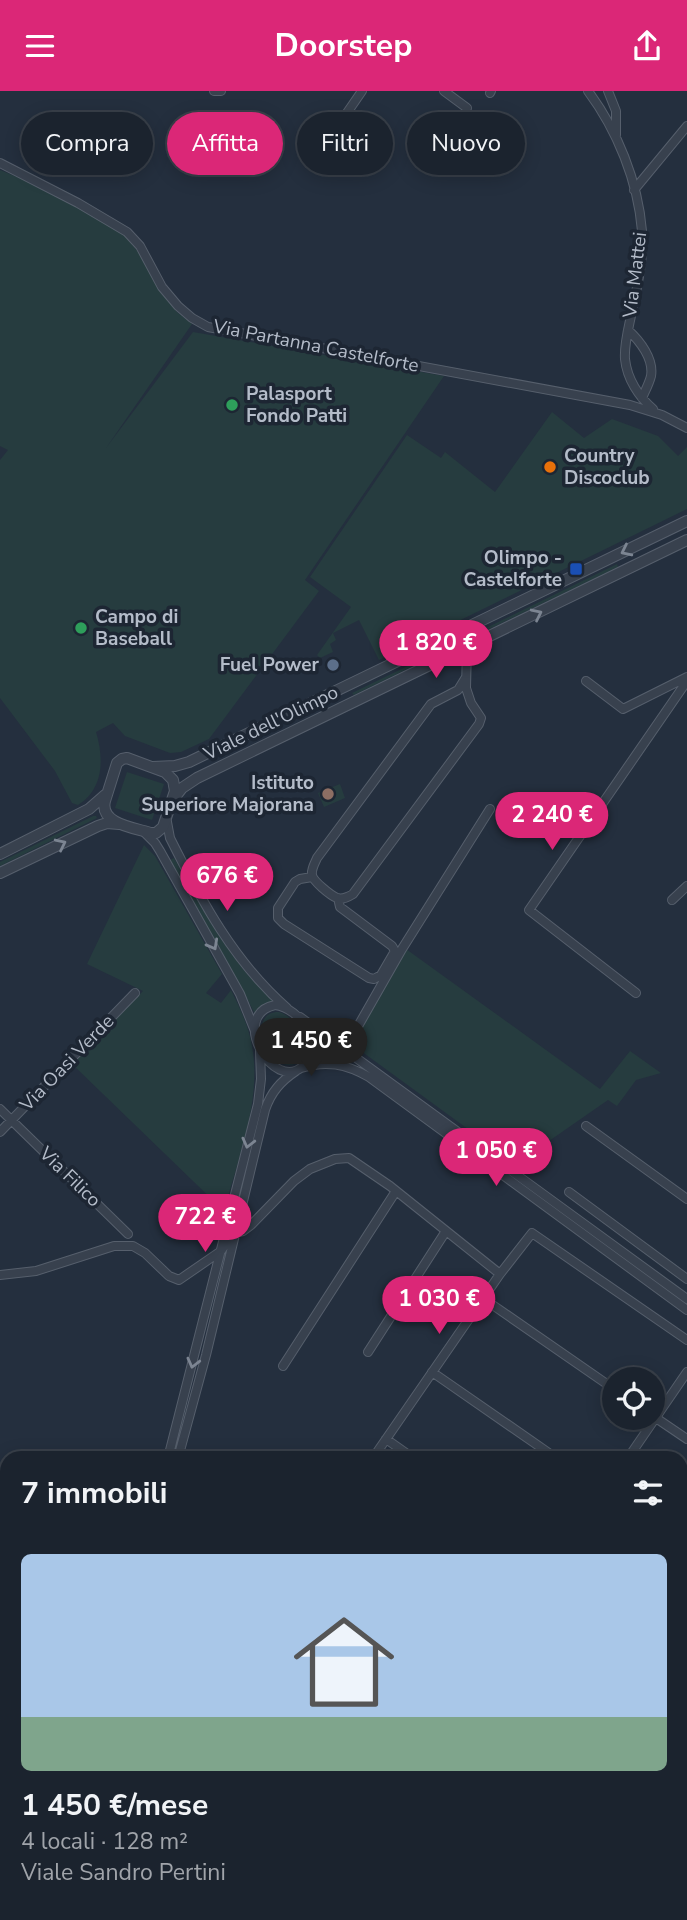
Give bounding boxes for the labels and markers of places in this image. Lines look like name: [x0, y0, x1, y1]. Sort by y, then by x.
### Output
place label: Palasport Fondo Patti: [246, 381, 347, 429]
marker: Palasport Fondo Patti: [224, 397, 240, 413]
place label: Country Discoclub: [564, 443, 650, 491]
marker: Country Discoclub: [542, 459, 558, 475]
place label: Olimpo - Castelforte: [463, 545, 562, 593]
marker: Olimpo - Castelforte: [568, 561, 584, 577]
place label: Campo di Baseball: [95, 604, 178, 652]
marker: Campo di Baseball: [73, 620, 89, 636]
pin: 1 820 €: [371, 621, 501, 680]
place label: Fuel Power: [220, 652, 320, 678]
marker: Fuel Power: [325, 657, 341, 673]
place label: Istituto Superiore Majorana: [141, 770, 314, 818]
marker: Istituto Superiore Majorana: [320, 786, 336, 802]
pin: 2 240 €: [487, 793, 617, 852]
pin: 676 €: [178, 853, 276, 913]
pin: 1 450 €: [246, 1019, 376, 1078]
pin: 1 050 €: [431, 1129, 561, 1188]
pin: 722 €: [156, 1195, 254, 1254]
pin: 1 030 €: [374, 1277, 504, 1336]

